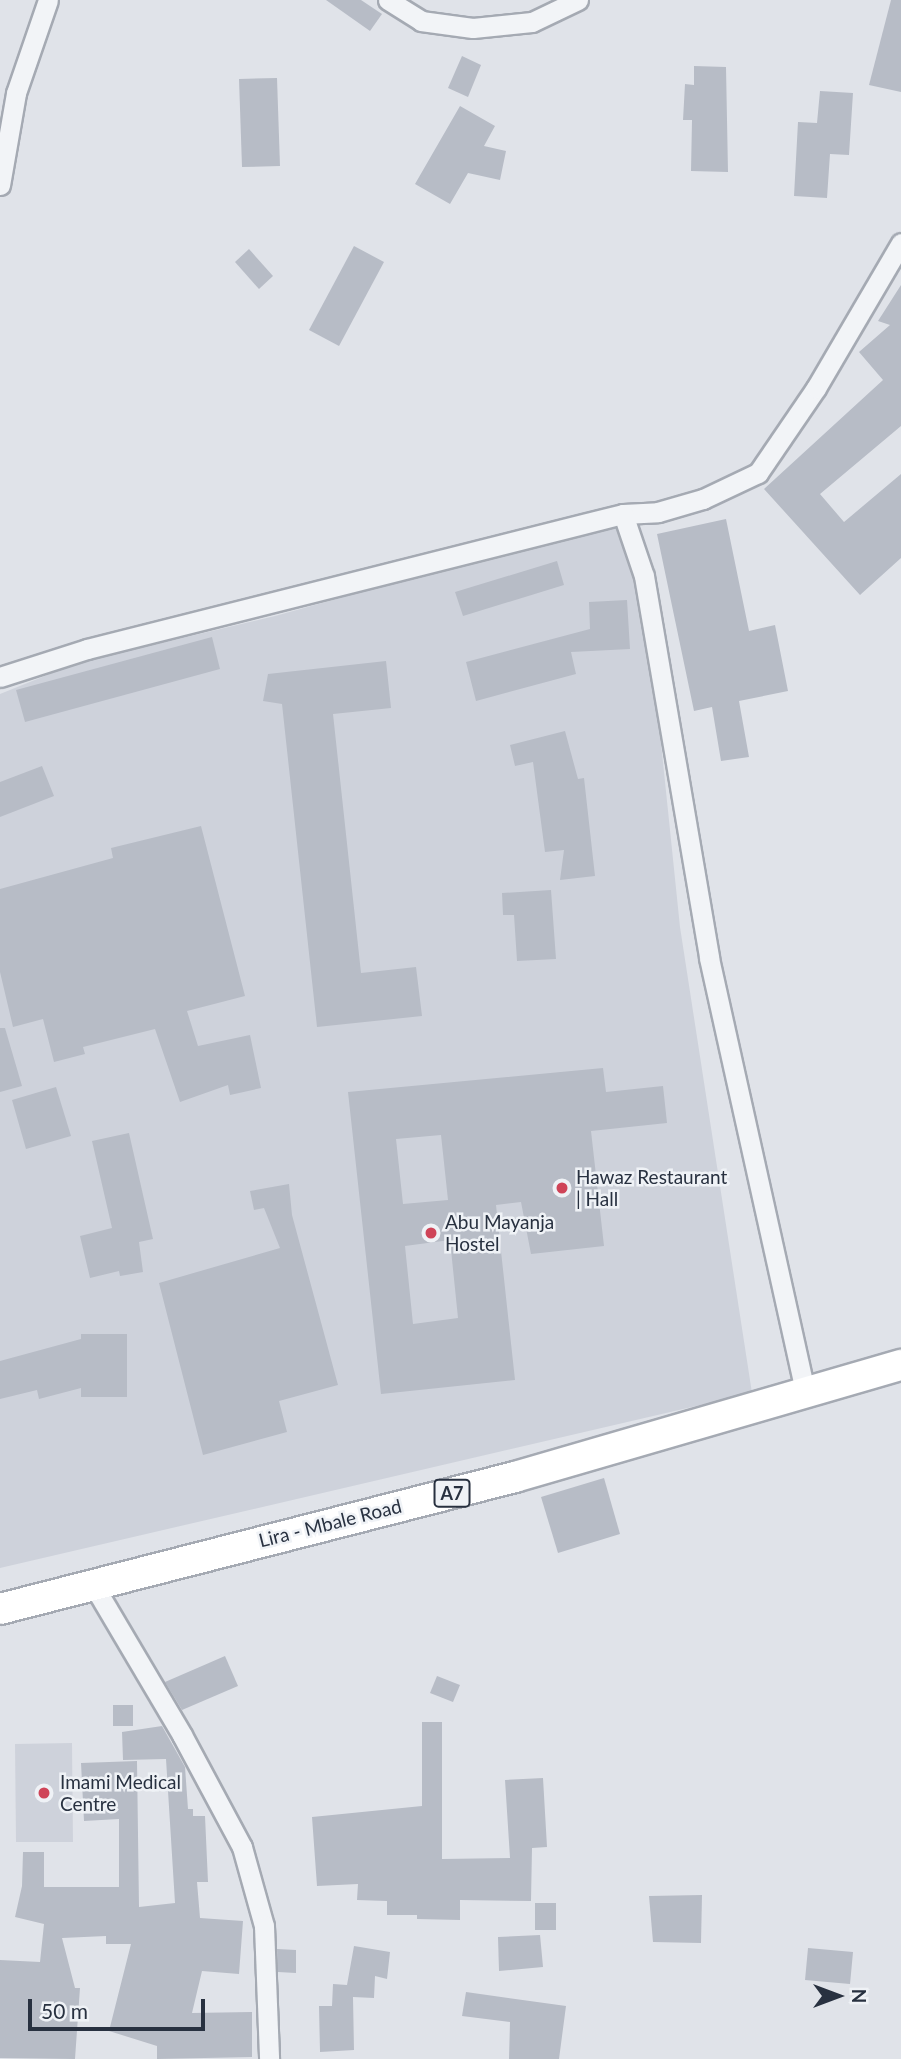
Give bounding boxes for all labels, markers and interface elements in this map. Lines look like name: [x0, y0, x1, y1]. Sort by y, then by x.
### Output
place label: Hawaz Restaurant | Hall: [576, 1166, 727, 1210]
marker: Hawaz Restaurant | Hall: [554, 1180, 570, 1196]
place label: Abu Mayanja Hostel: [445, 1211, 554, 1255]
marker: Abu Mayanja Hostel: [423, 1225, 439, 1241]
road number: A7: [433, 1478, 471, 1508]
street label: Lira - Mbale Road: [256, 1494, 404, 1552]
place label: Imami Medical Centre: [60, 1771, 181, 1815]
marker: Imami Medical Centre: [34, 1783, 54, 1803]
north arrow: [803, 1961, 873, 2031]
scale bar: [32, 1986, 208, 2030]
text: N: [848, 1989, 871, 2003]
text: 50 m: [41, 1998, 88, 2023]

